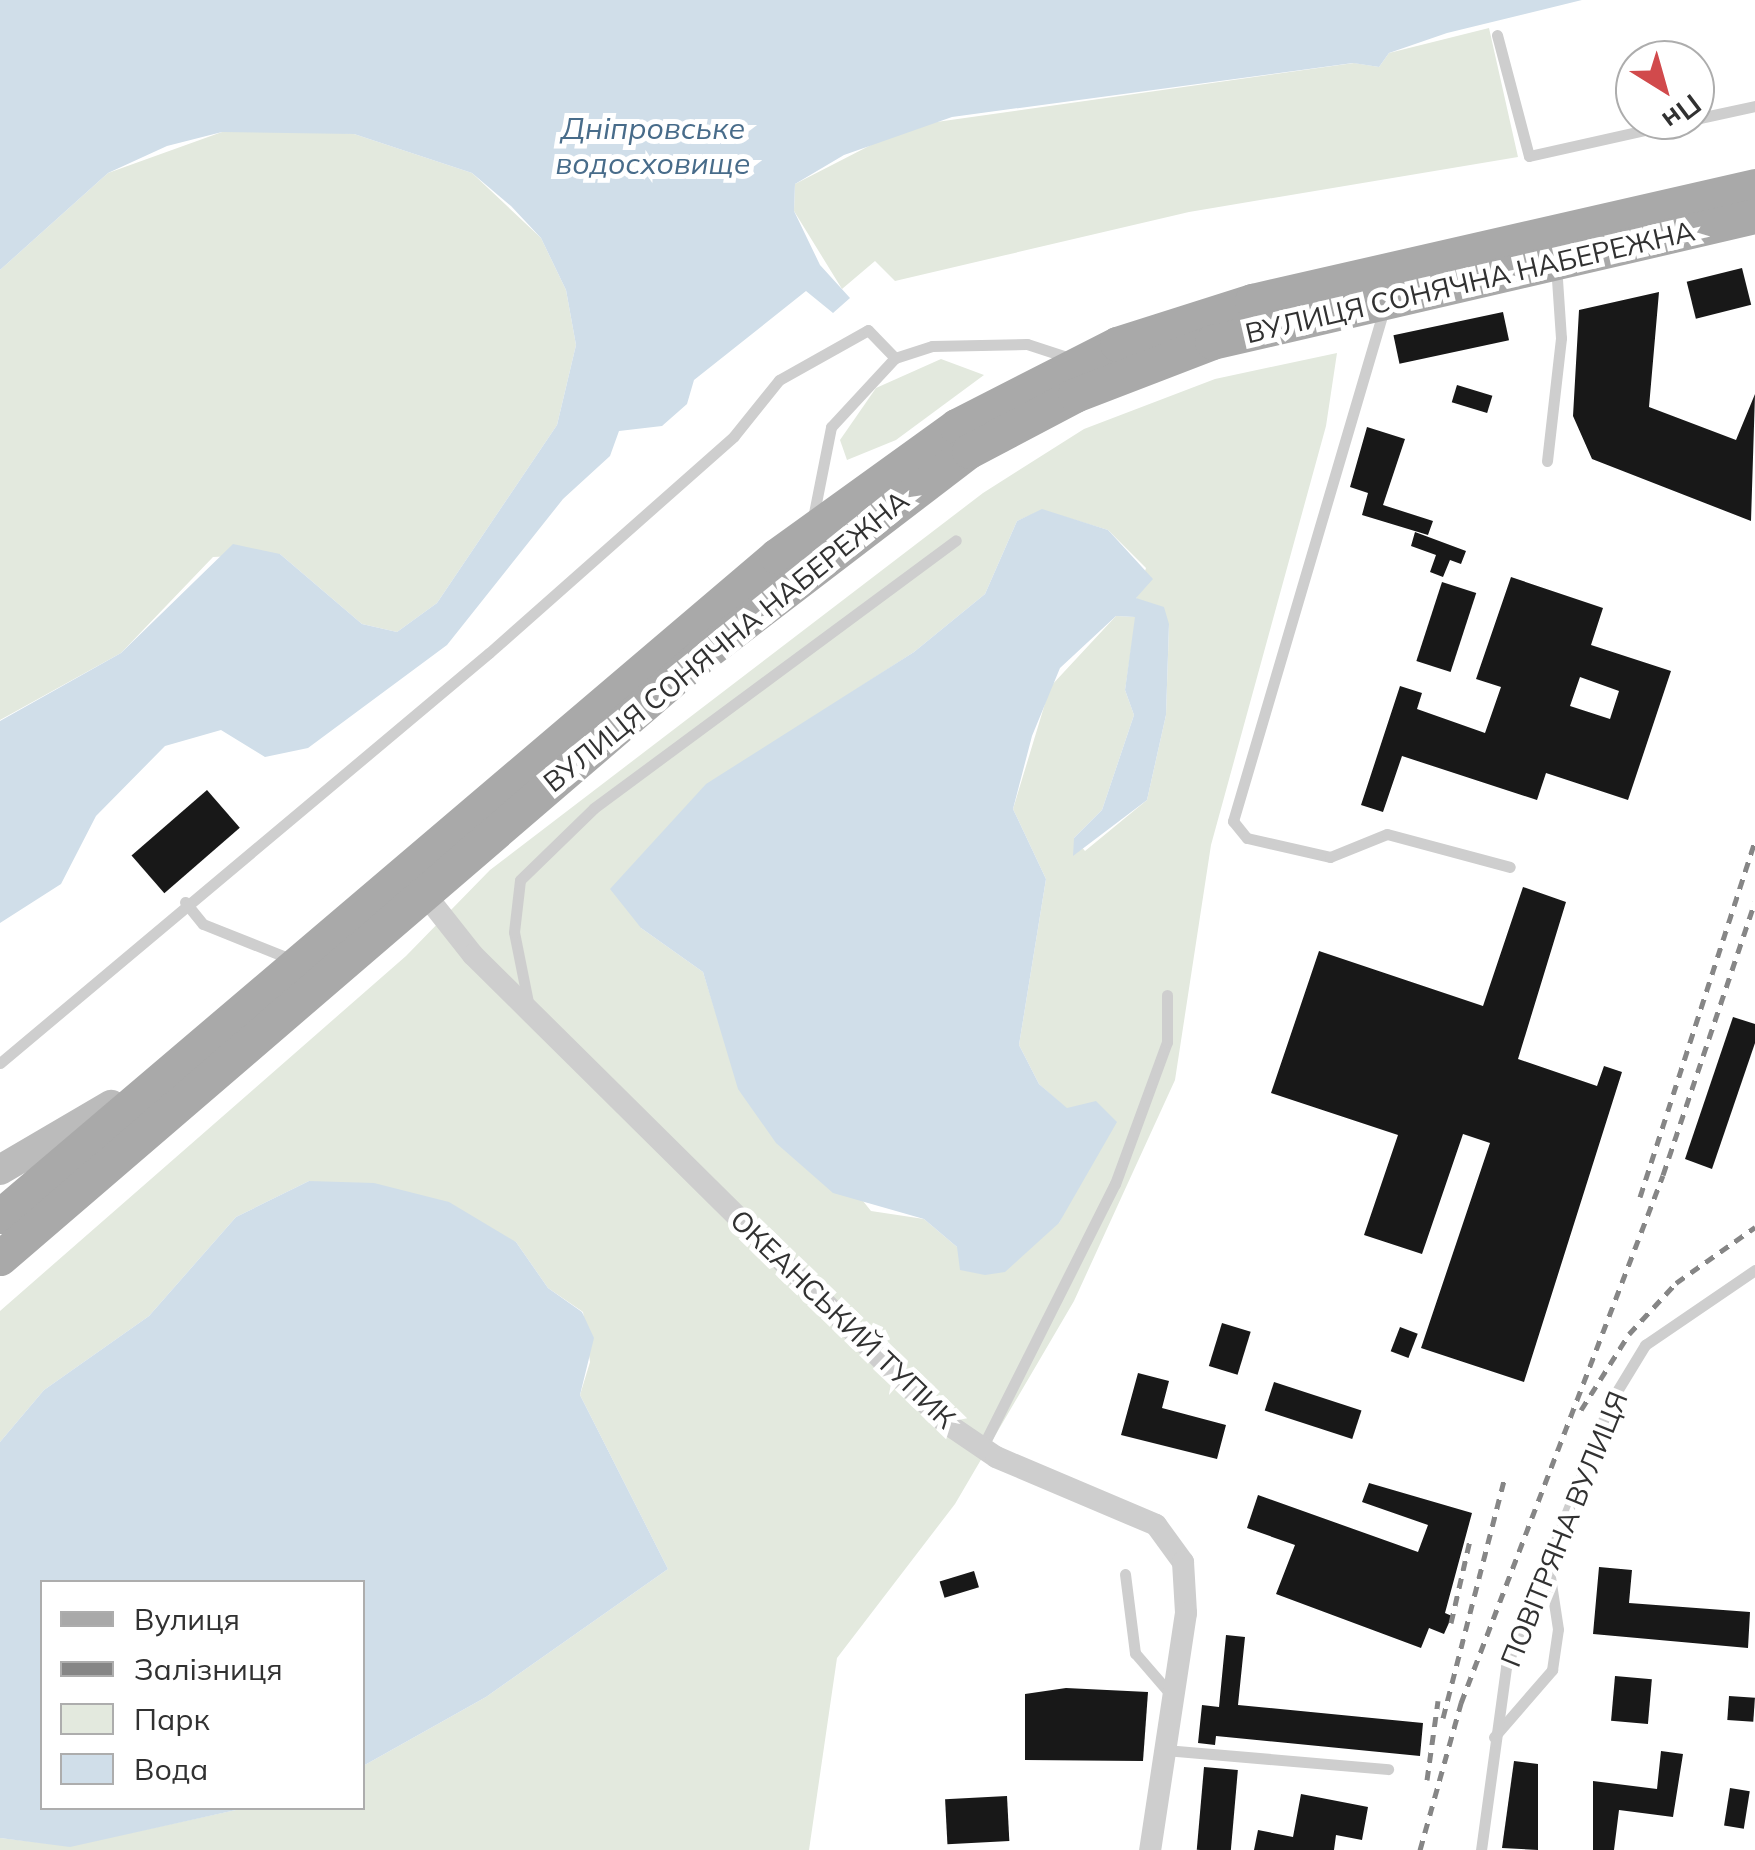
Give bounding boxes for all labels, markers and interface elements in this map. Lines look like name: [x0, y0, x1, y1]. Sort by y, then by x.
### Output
north arrow: [1615, 40, 1715, 140]
text: Пн: [1656, 87, 1708, 138]
water label: Дніпровське водосховище: [556, 110, 750, 180]
street label: ВУЛИЦЯ СОНЯЧНА НАБЕРЕЖНА: [1242, 214, 1698, 350]
street label: ВУЛИЦЯ СОНЯЧНА НАБЕРЕЖНА: [537, 483, 915, 799]
street label: ОКЕАНСЬКИЙ ТУПИК: [723, 1203, 963, 1435]
street label: ПОВІТРЯНА ВУЛИЦЯ: [1493, 1386, 1635, 1672]
legend: [40, 1580, 365, 1810]
text: Вулиця: [134, 1600, 240, 1638]
text: Залізниця: [134, 1650, 283, 1688]
text: Парк: [134, 1700, 210, 1738]
text: Вода: [134, 1750, 208, 1788]

